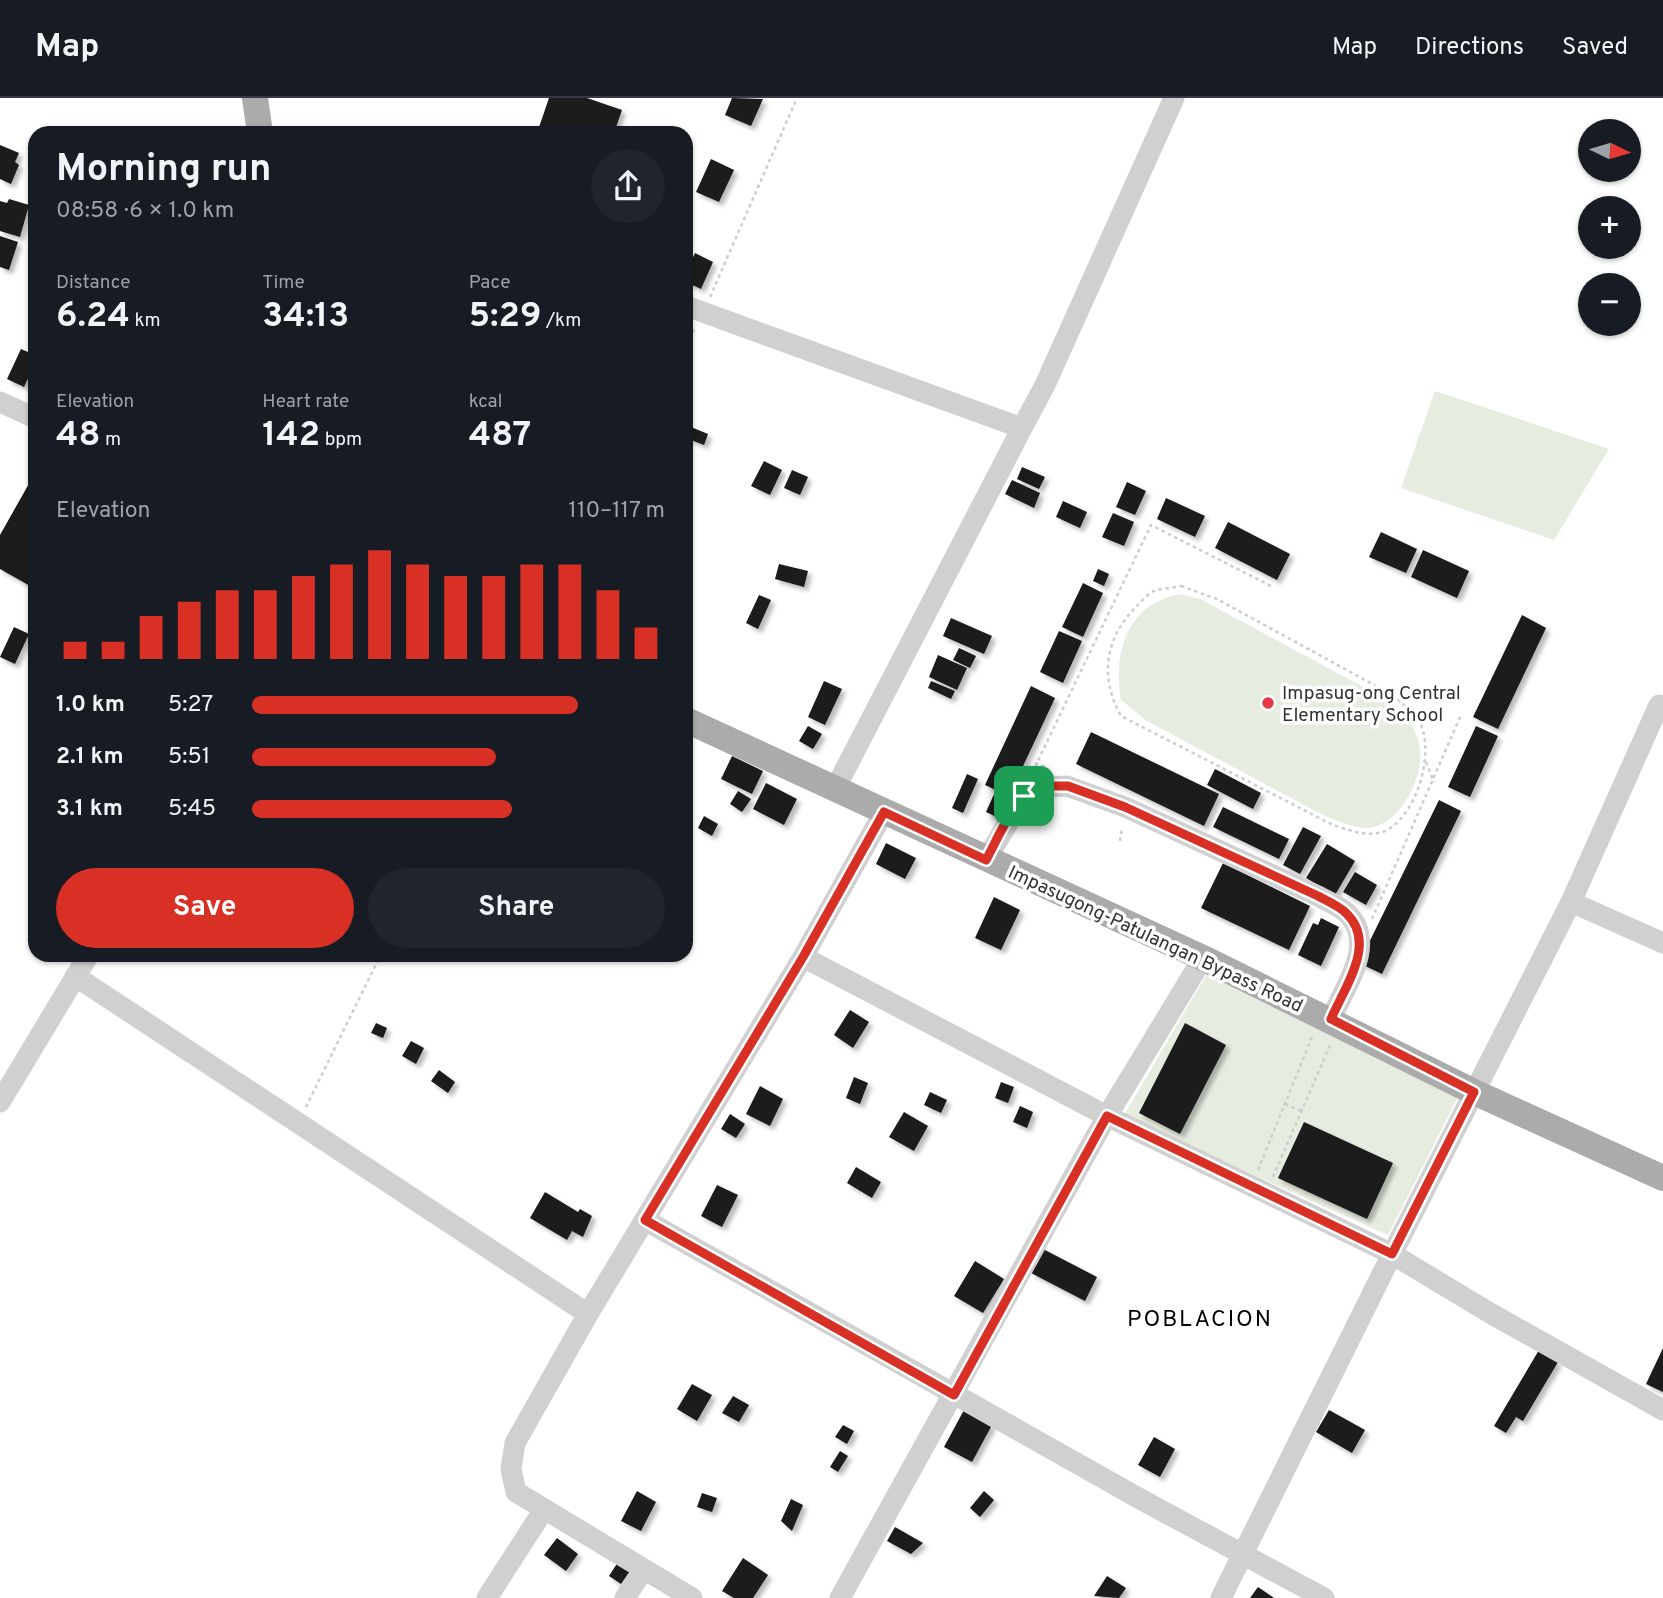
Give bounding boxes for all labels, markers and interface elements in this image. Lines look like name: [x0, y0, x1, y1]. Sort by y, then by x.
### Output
text: Map: [35, 27, 99, 69]
text: Map: [1332, 33, 1377, 63]
text: Directions: [1415, 33, 1524, 63]
text: Saved: [1562, 33, 1628, 63]
north arrow: [1578, 119, 1642, 182]
map controls: [1578, 119, 1641, 336]
text: Morning run: [56, 146, 272, 195]
button: share: [591, 149, 665, 223]
button: +: [1578, 196, 1641, 259]
text: 08:58 · 6 × 1.0 km: [56, 197, 234, 226]
text: Distance: [56, 271, 131, 295]
text: Time: [262, 271, 305, 295]
text: Pace: [469, 271, 510, 295]
button: −: [1578, 273, 1641, 336]
text: 6.24: [56, 295, 130, 339]
text: 34:13: [262, 295, 349, 339]
text: 5:29: [469, 295, 541, 339]
text: km: [130, 309, 161, 333]
text: /km: [541, 309, 581, 333]
text: Elevation: [56, 390, 134, 414]
text: Heart rate: [262, 390, 349, 414]
text: kcal: [469, 390, 502, 414]
text: 48: [56, 414, 101, 458]
text: 142: [262, 414, 320, 458]
text: 487: [469, 414, 531, 458]
text: m: [101, 428, 121, 452]
text: bpm: [320, 428, 362, 452]
text: Elevation: [56, 497, 151, 526]
text: 110–117 m: [568, 497, 665, 526]
place label: Impasug-ong Central Elementary School: [1282, 682, 1461, 728]
text: 1.0 km: [56, 691, 125, 720]
text: 5:27: [168, 691, 213, 720]
marker: Impasug-ong Central Elementary School: [1260, 695, 1276, 711]
text: 2.1 km: [56, 743, 124, 772]
text: 5:51: [168, 743, 210, 772]
pin: [994, 766, 1054, 826]
icon: arrive: [1005, 777, 1043, 815]
text: 3.1 km: [56, 795, 123, 824]
text: 5:45: [168, 795, 216, 824]
street label: Impasugong-Patulangan Bypass Road: [1004, 861, 1306, 1019]
button: Save: [56, 868, 354, 948]
button: Share: [368, 868, 665, 948]
district label: POBLACION: [1127, 1306, 1273, 1335]

